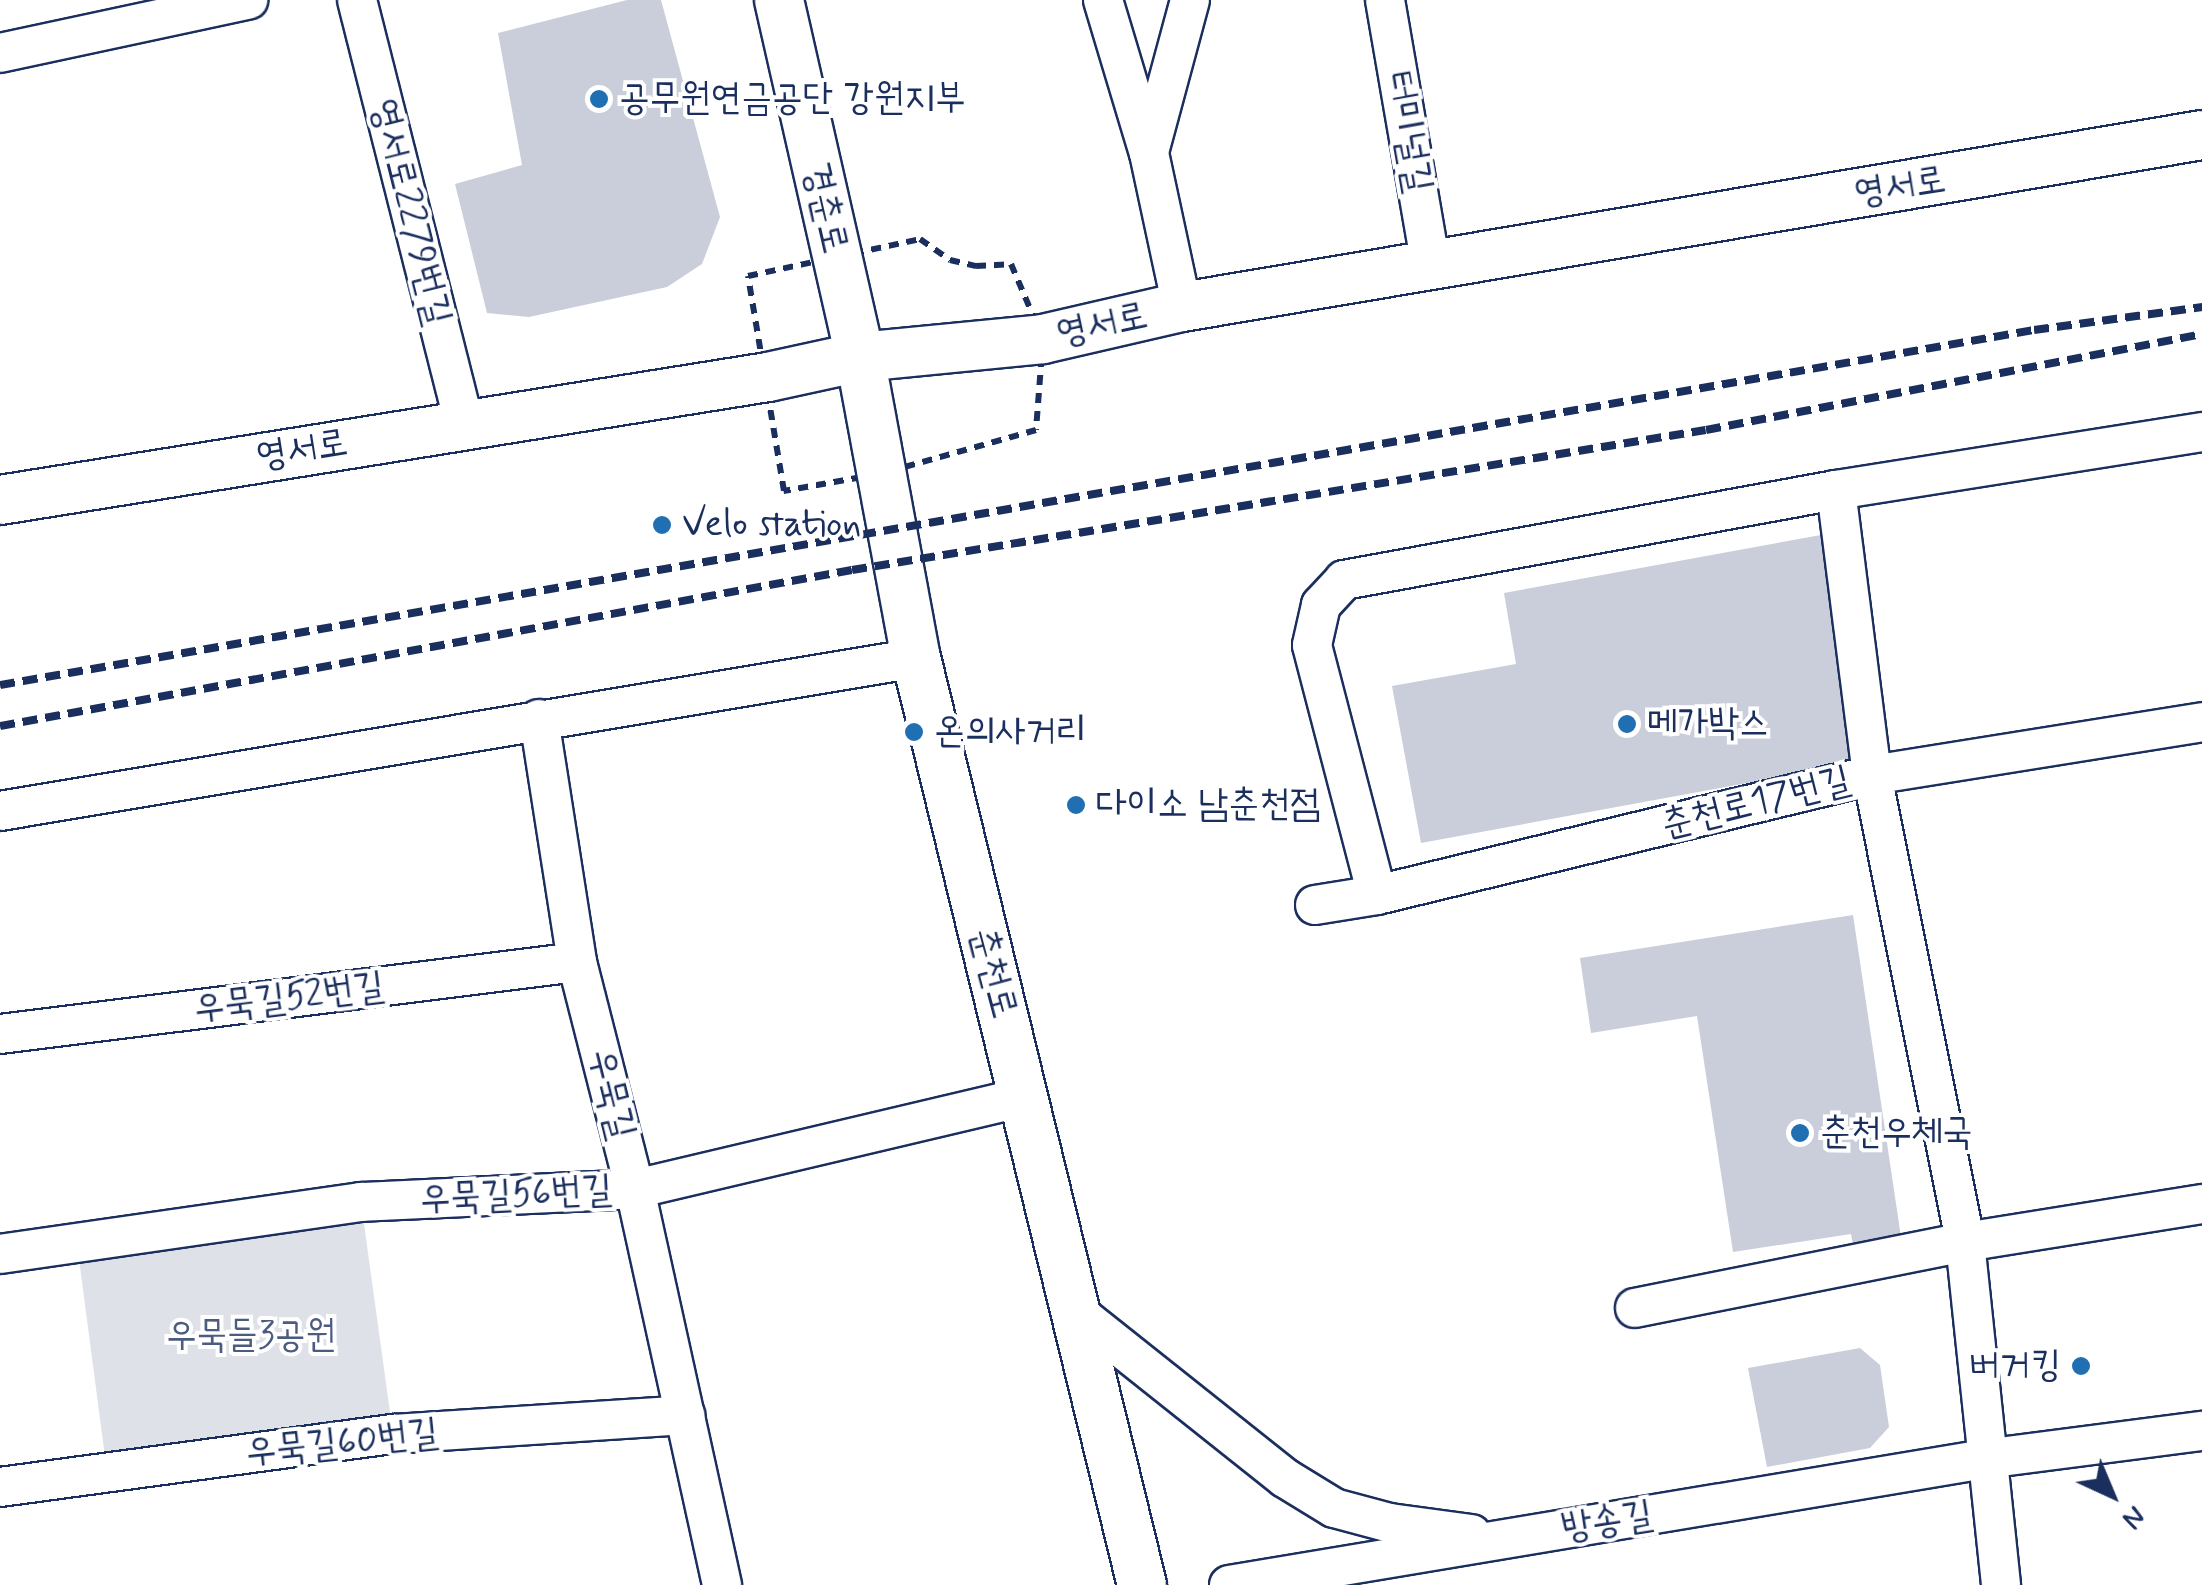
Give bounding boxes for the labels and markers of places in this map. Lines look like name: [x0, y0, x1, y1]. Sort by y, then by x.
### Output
place label: 공무원연금공단 강원지부: [619, 76, 966, 122]
marker: 공무원연금공단 강원지부: [588, 88, 610, 110]
place label: Velo station: [682, 502, 861, 548]
marker: Velo station: [651, 514, 673, 536]
place label: 메가박스: [1647, 701, 1769, 747]
place label: 온의사거리: [934, 709, 1087, 755]
marker: 메가박스: [1616, 713, 1638, 735]
marker: 온의사거리: [903, 721, 925, 743]
place label: 다이소 남춘천점: [1096, 782, 1320, 828]
marker: 다이소 남춘천점: [1065, 794, 1087, 816]
place label: 춘천우체국: [1820, 1110, 1973, 1156]
marker: 춘천우체국: [1789, 1122, 1811, 1144]
place label: 버거킹: [1969, 1343, 2061, 1389]
marker: 버거킹: [2070, 1355, 2092, 1377]

